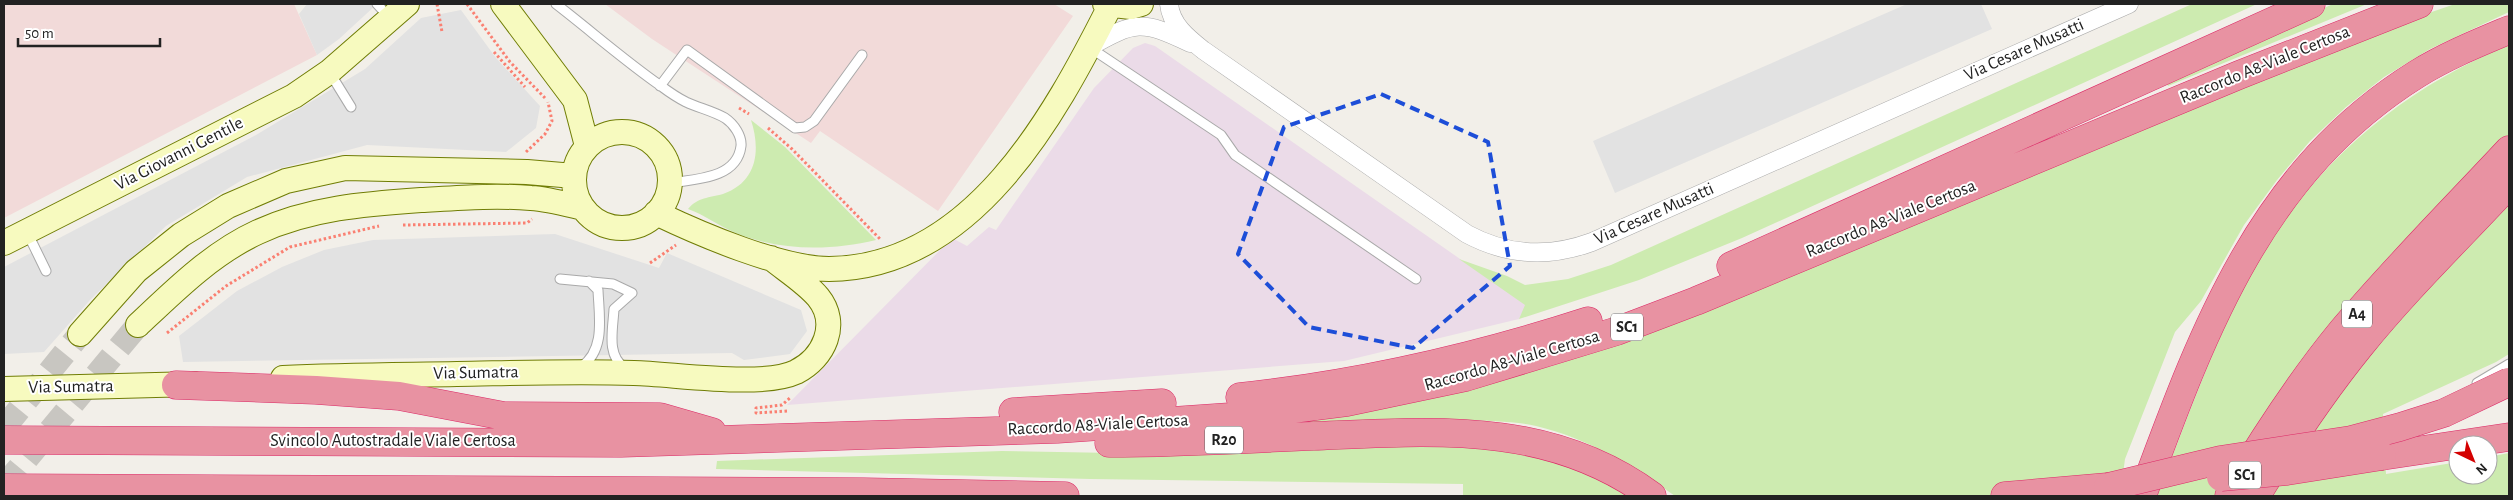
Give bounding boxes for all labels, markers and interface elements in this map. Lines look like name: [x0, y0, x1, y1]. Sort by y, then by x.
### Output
scale bar: [18, 15, 160, 47]
street label: Via Cesare Musatti: [1962, 16, 2086, 84]
street label: Raccordo A8-Viale Certosa: [2178, 23, 2352, 107]
text: 50 m: [25, 26, 54, 41]
street label: Via Giovanni Gentile: [112, 114, 246, 194]
street label: Raccordo A8-Viale Certosa: [1804, 177, 1978, 261]
street label: Via Cesare Musatti: [1592, 180, 1716, 248]
road number: A4: [2342, 300, 2372, 328]
road number: SC1: [1611, 314, 1643, 341]
street label: Raccordo A8-Viale Certosa: [1422, 327, 1602, 395]
street label: Via Sumatra: [433, 363, 519, 383]
street label: Via Sumatra: [28, 377, 114, 397]
street label: Raccordo A8-Viale Certosa: [1007, 411, 1189, 439]
road number: R20: [1205, 426, 1243, 454]
street label: Svincolo Autostradale Viale Certosa: [270, 432, 516, 450]
north arrow: [2448, 435, 2498, 485]
text: N: [2473, 460, 2490, 477]
road number: SC1: [2229, 462, 2261, 488]

